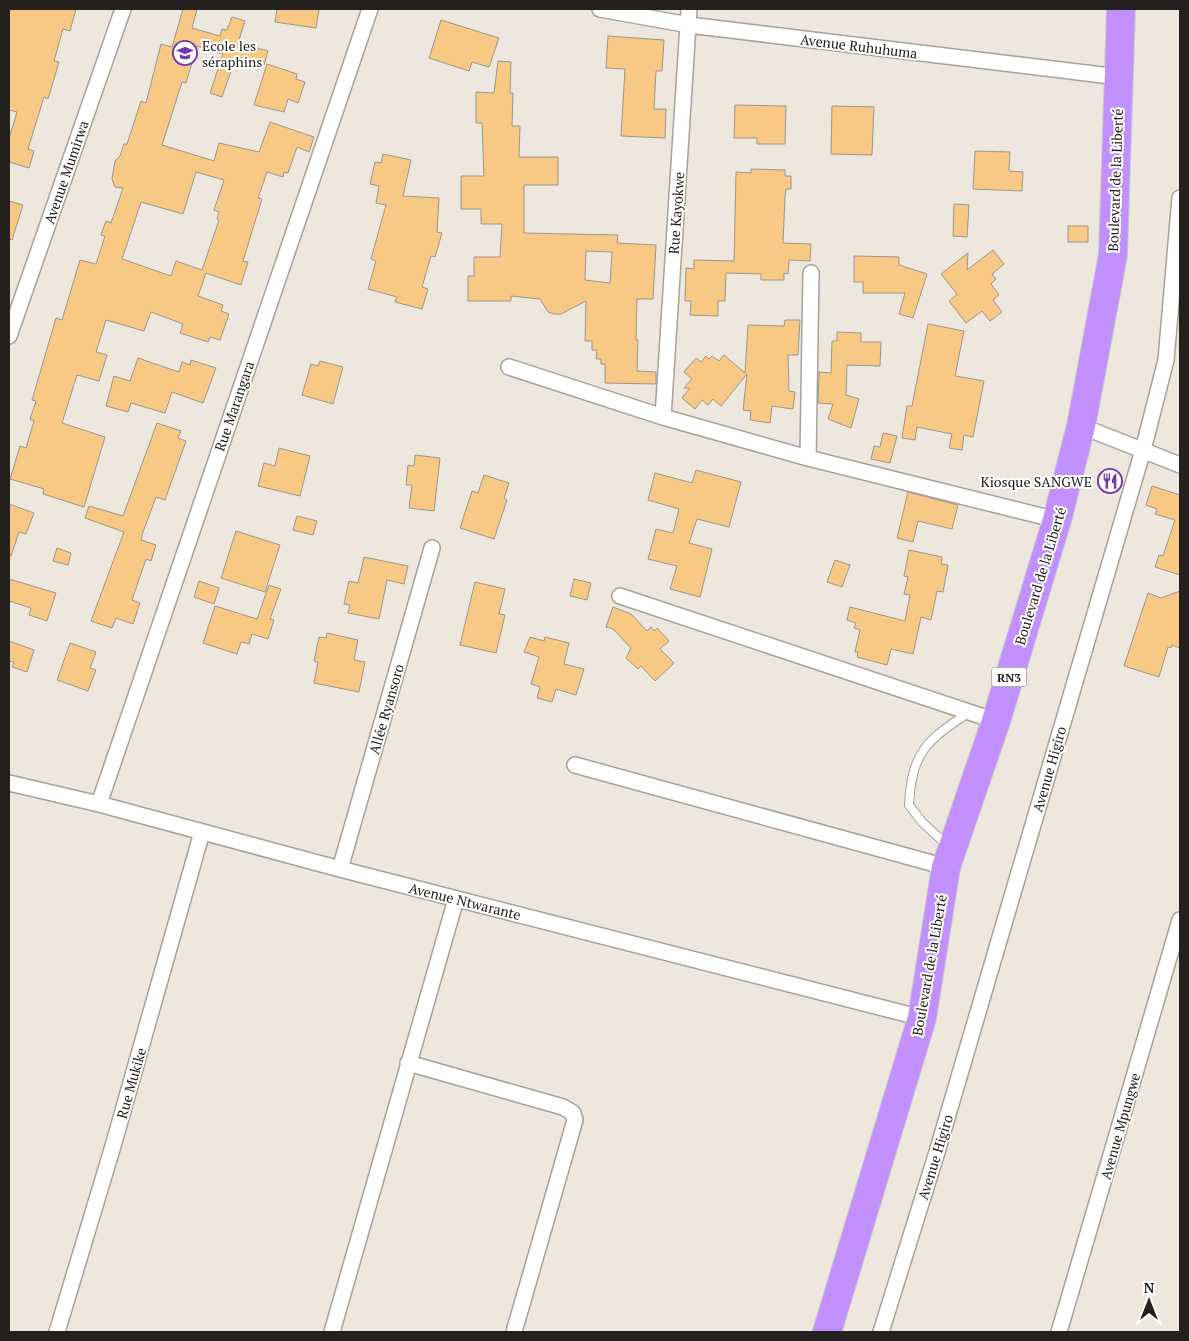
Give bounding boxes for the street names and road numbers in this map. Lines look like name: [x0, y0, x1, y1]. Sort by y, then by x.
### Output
street label: Avenue Ruhuhuma: [799, 29, 919, 63]
street label: Boulevard de la Liberté: [1103, 108, 1127, 252]
street label: Avenue Mumirwa: [39, 118, 93, 226]
street label: Rue Kayokwe: [664, 171, 688, 255]
street label: Rue Marangara: [210, 358, 258, 454]
street label: Boulevard de la Liberté: [1010, 505, 1070, 647]
street label: Allée Ryansoro: [364, 661, 408, 756]
road number: RN3: [992, 668, 1026, 686]
street label: Avenue Higiro: [1028, 724, 1070, 814]
street label: Avenue Ntwarante: [407, 878, 523, 924]
street label: Boulevard de la Liberté: [907, 893, 951, 1037]
street label: Rue Mukike: [112, 1045, 150, 1121]
street label: Avenue Mpungwe: [1096, 1070, 1144, 1182]
street label: Avenue Higiro: [913, 1112, 957, 1202]

